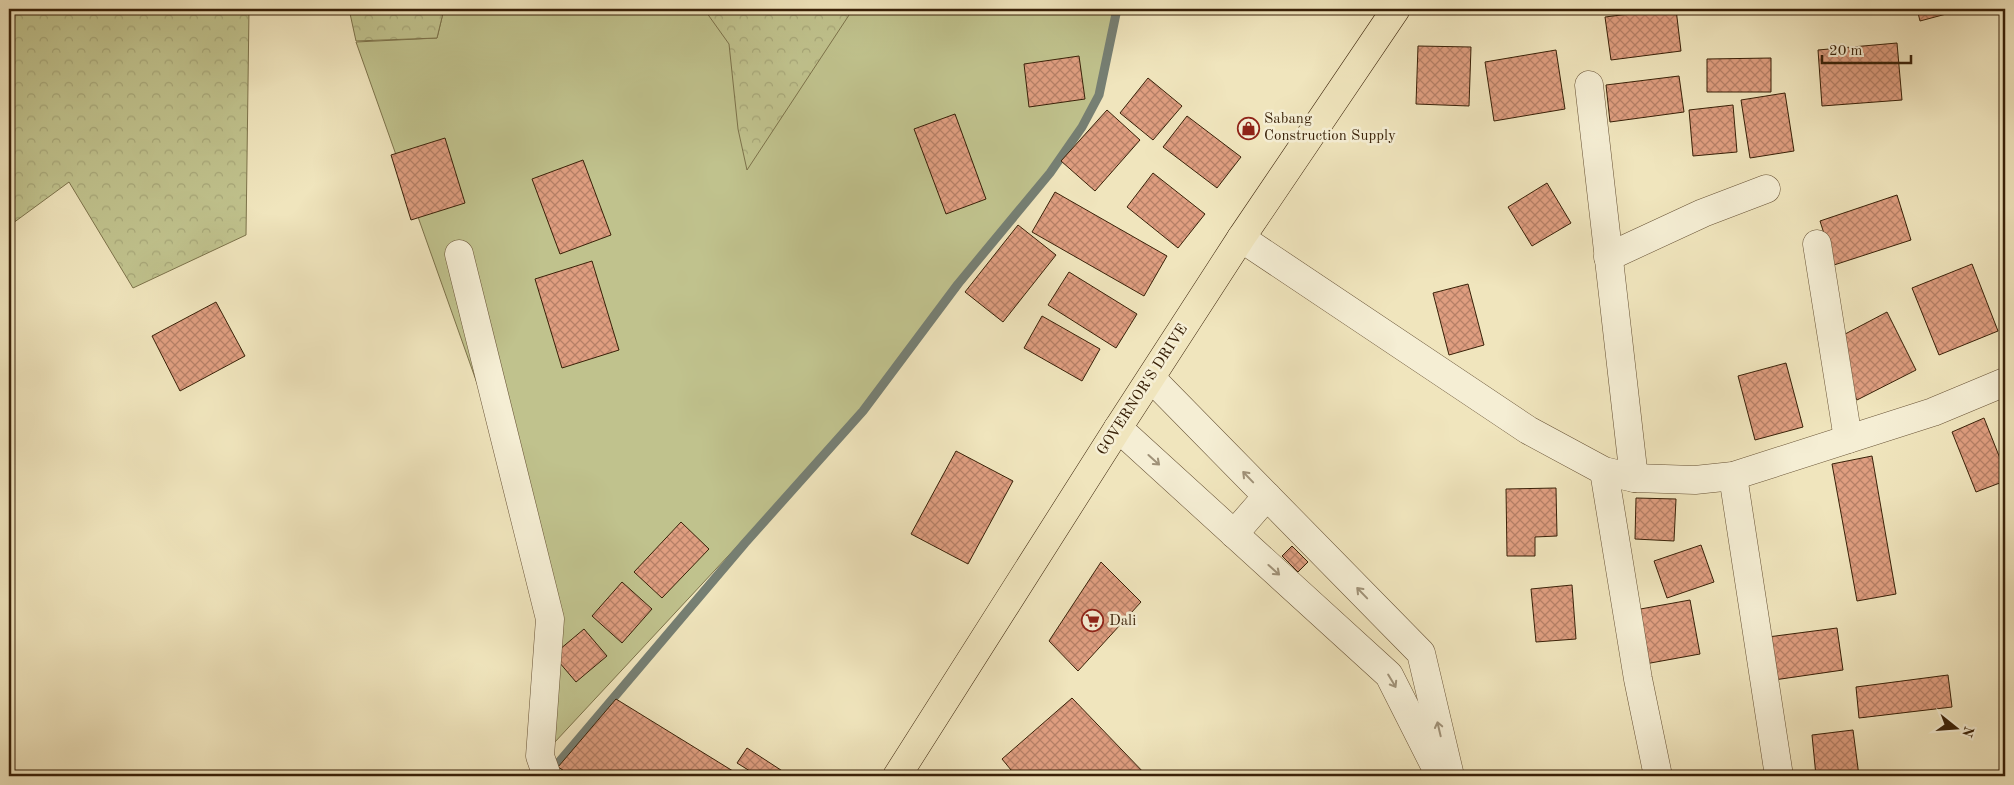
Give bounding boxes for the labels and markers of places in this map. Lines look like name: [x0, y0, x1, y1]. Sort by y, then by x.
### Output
place label: Sabang Construction Supply: [1264, 112, 1396, 144]
shop icon: Sabang Construction Supply: [1236, 116, 1260, 140]
supermarket icon: Dali: [1081, 609, 1105, 633]
place label: Dali: [1109, 614, 1136, 629]

